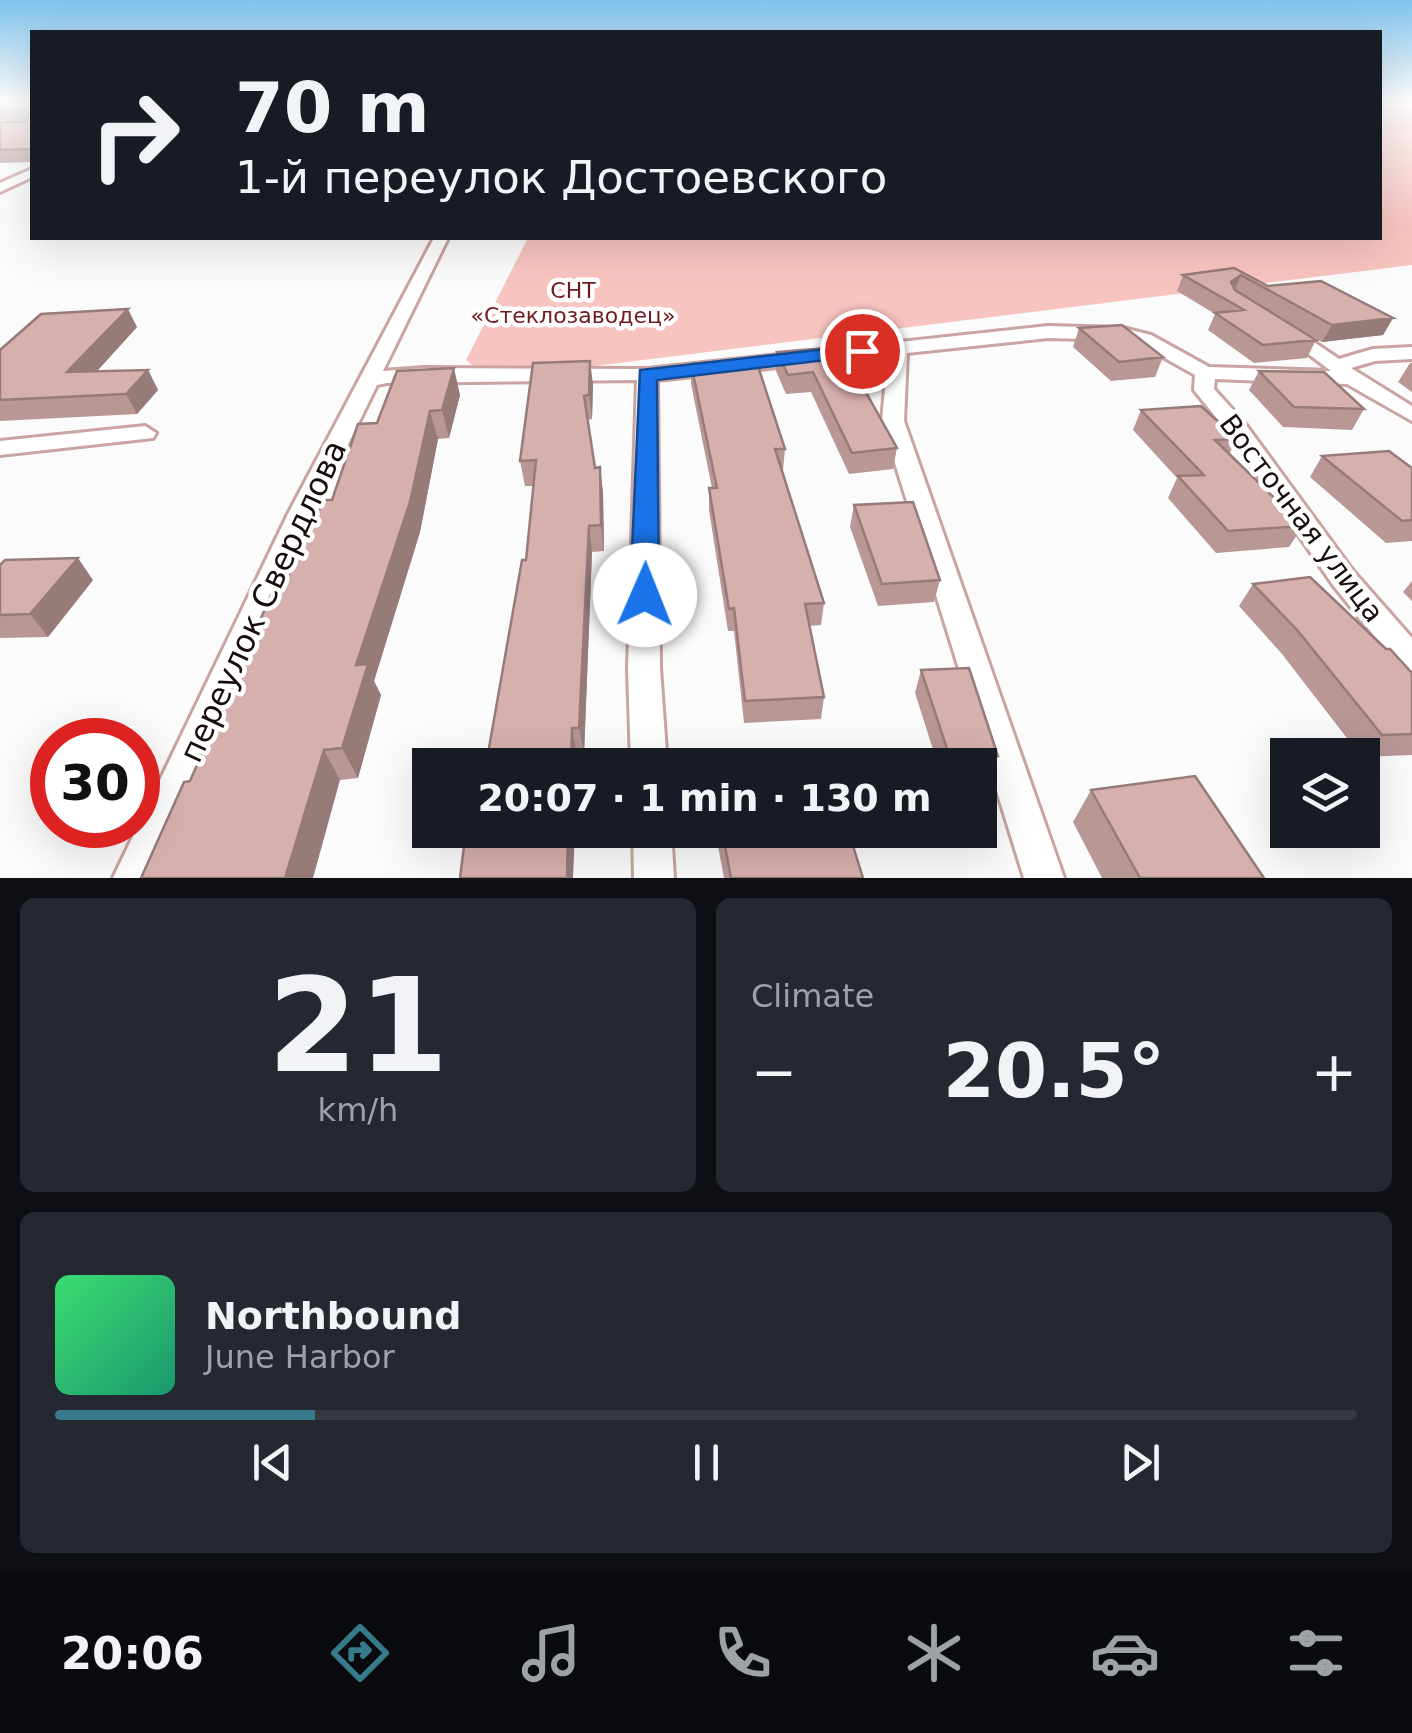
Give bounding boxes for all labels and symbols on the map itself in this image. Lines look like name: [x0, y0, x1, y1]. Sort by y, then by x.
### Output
park label: СНТ «Стеклозаводец»: [471, 278, 675, 328]
pin: [820, 309, 905, 394]
street label: Восточная улица: [1213, 408, 1391, 629]
street label: переулок Свердлова: [172, 434, 354, 768]
position arrow: [593, 543, 697, 647]
speed limit sign: 30: [30, 718, 160, 848]

